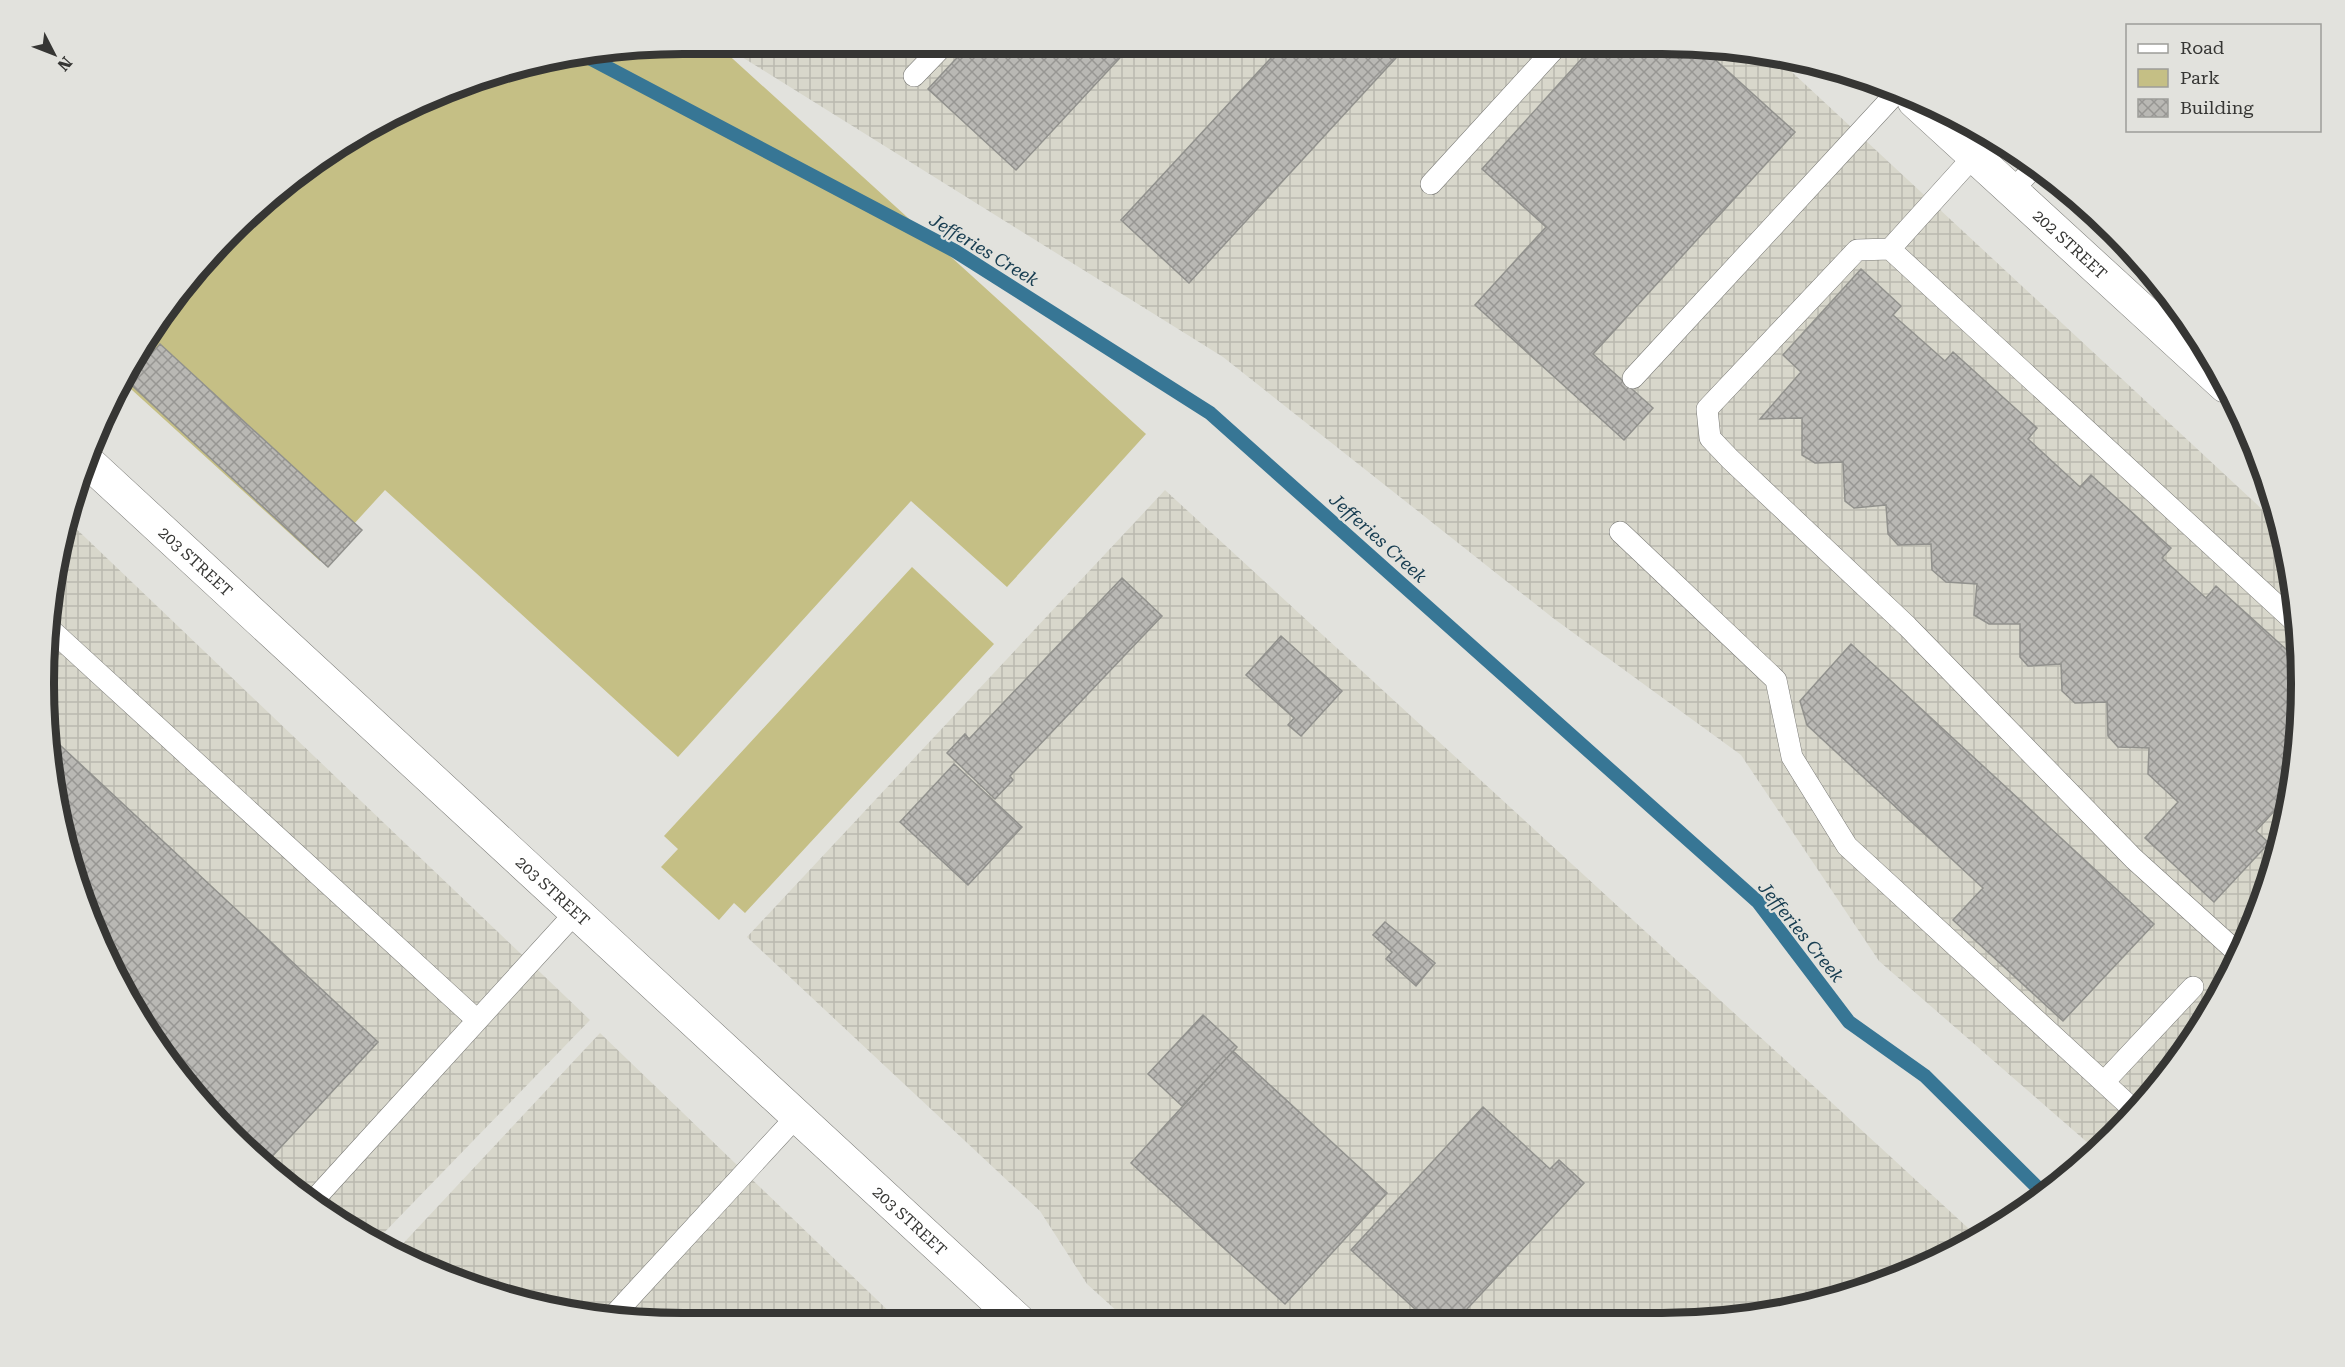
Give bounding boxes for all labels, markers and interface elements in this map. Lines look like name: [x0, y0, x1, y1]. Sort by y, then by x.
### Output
north arrow: [24, 24, 84, 84]
legend: [2126, 24, 2321, 132]
text: Road: [2180, 37, 2225, 58]
text: N: [54, 53, 76, 75]
text: Park: [2180, 67, 2220, 88]
text: Building: [2180, 97, 2254, 118]
street label: 202 STREET: [2029, 206, 2111, 283]
water label: Jefferies Creek: [925, 208, 1043, 290]
water label: Jefferies Creek: [1325, 488, 1431, 587]
street label: 203 STREET: [155, 523, 236, 601]
street label: 203 STREET: [512, 853, 594, 930]
water label: Jefferies Creek: [1754, 876, 1848, 986]
street label: 203 STREET: [869, 1182, 951, 1260]

